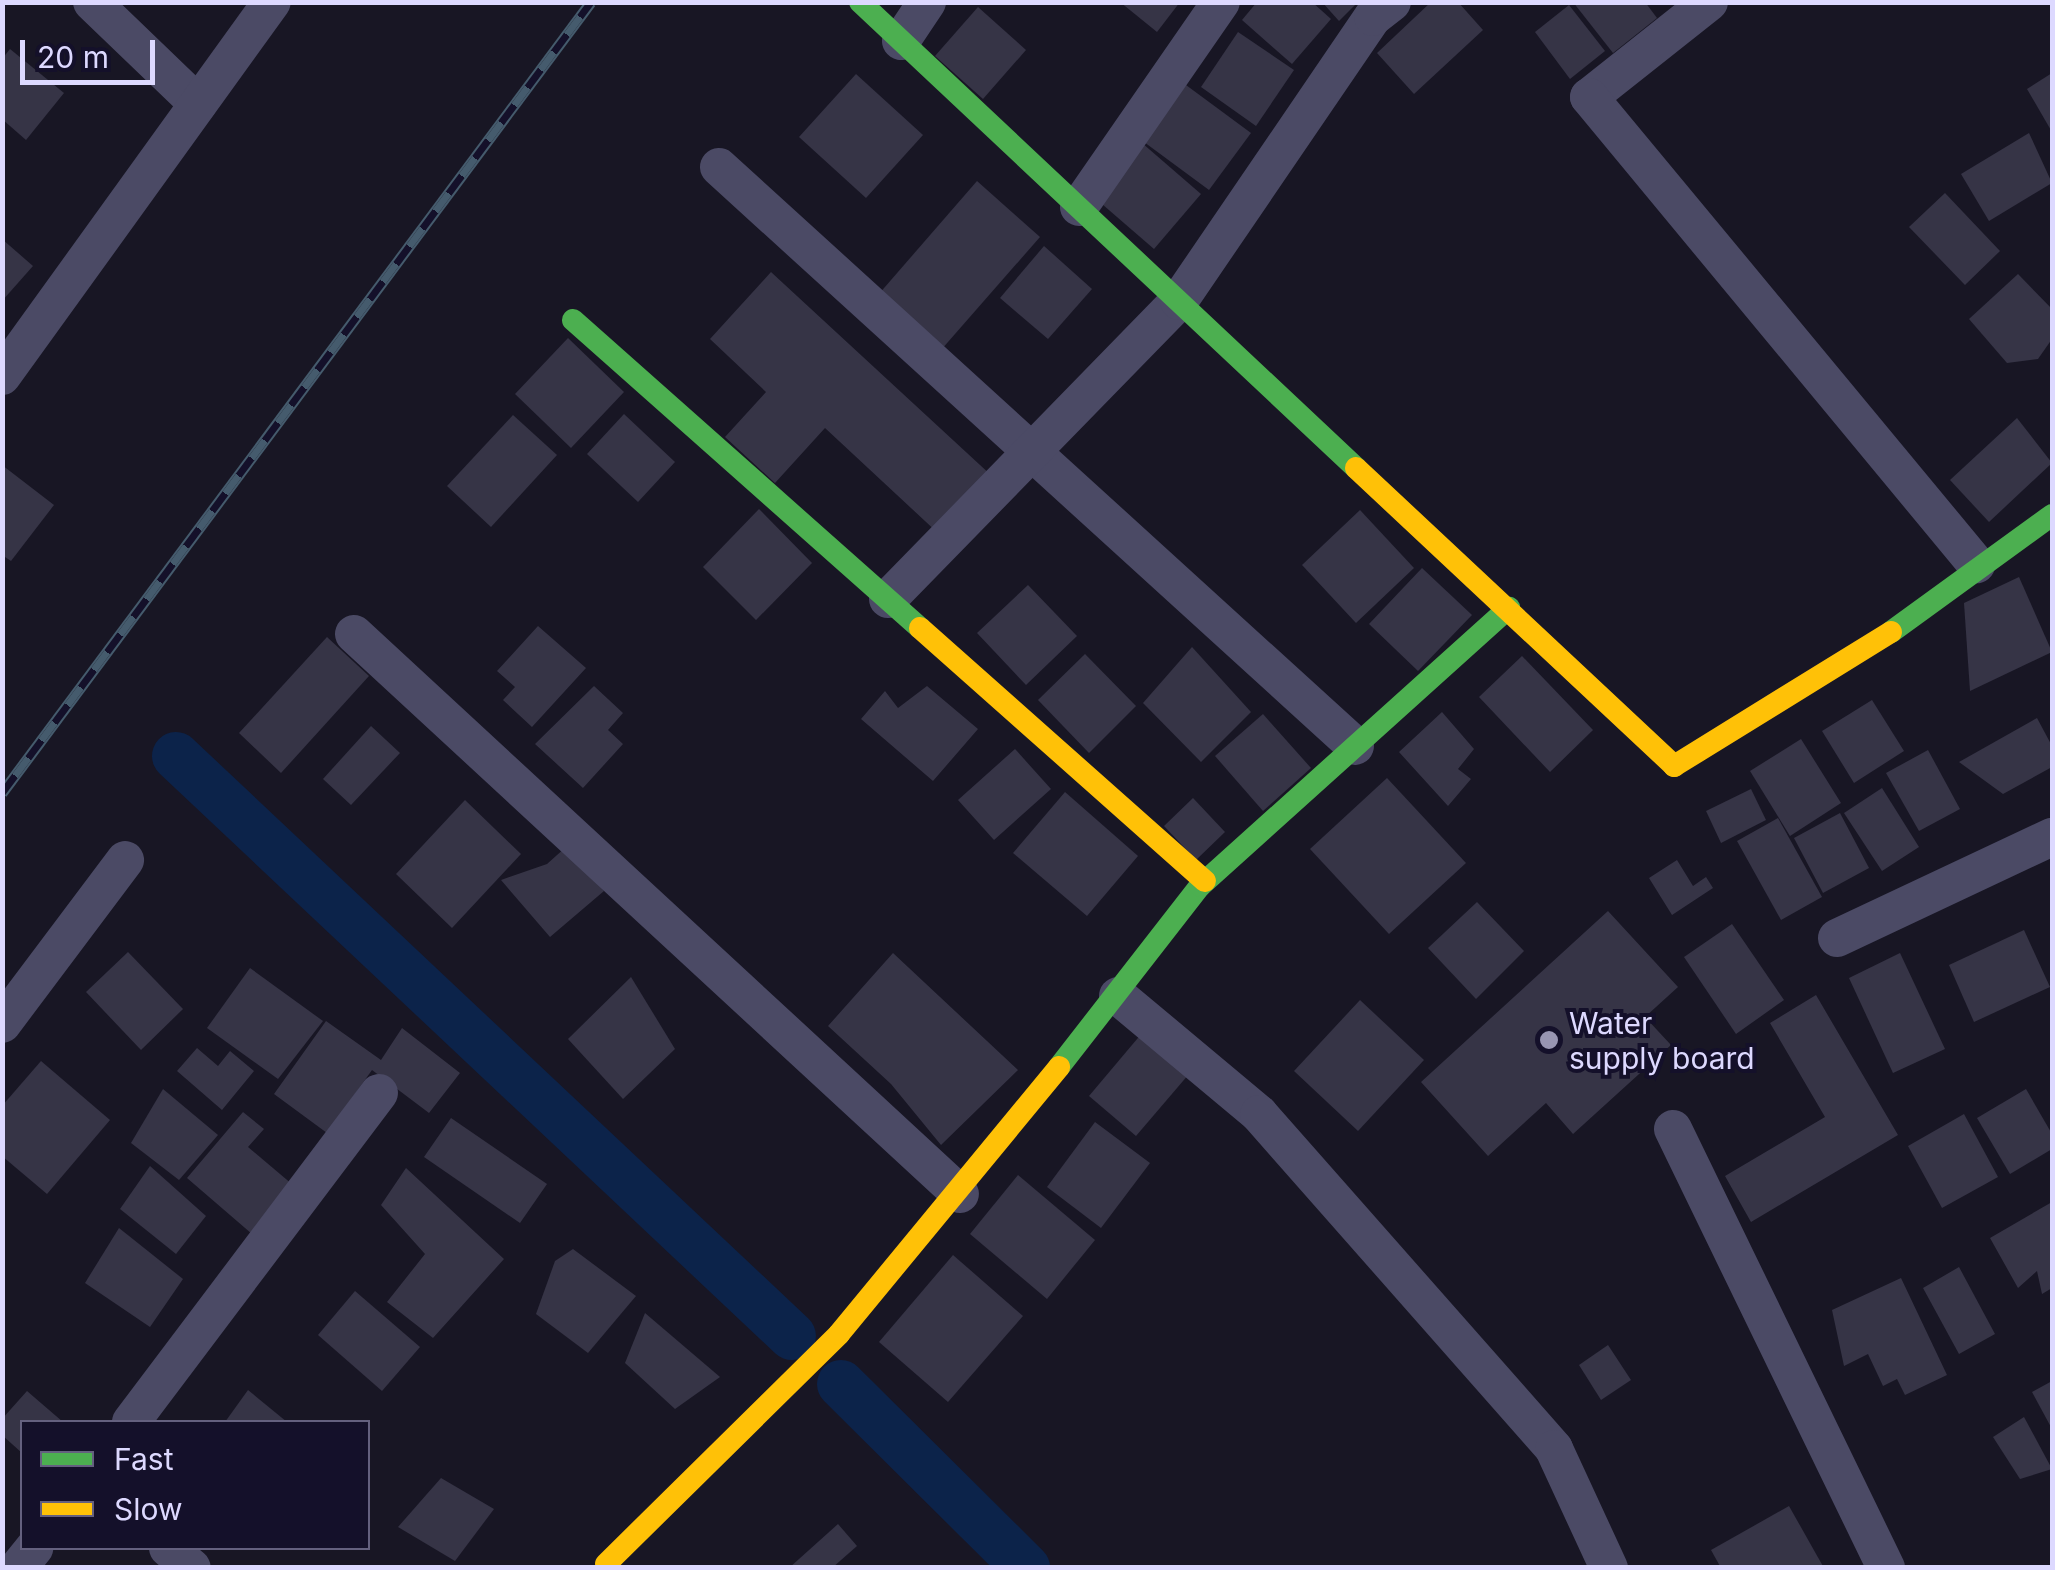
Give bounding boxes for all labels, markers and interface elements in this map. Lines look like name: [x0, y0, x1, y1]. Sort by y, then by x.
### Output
scale bar: [25, 20, 160, 82]
text: 20 m: [37, 39, 109, 75]
place label: Water supply board: [1569, 1005, 1755, 1076]
marker: Water supply board: [1538, 1029, 1560, 1051]
legend: [20, 1420, 370, 1550]
text: Fast: [114, 1441, 173, 1477]
text: Slow: [114, 1491, 183, 1527]

